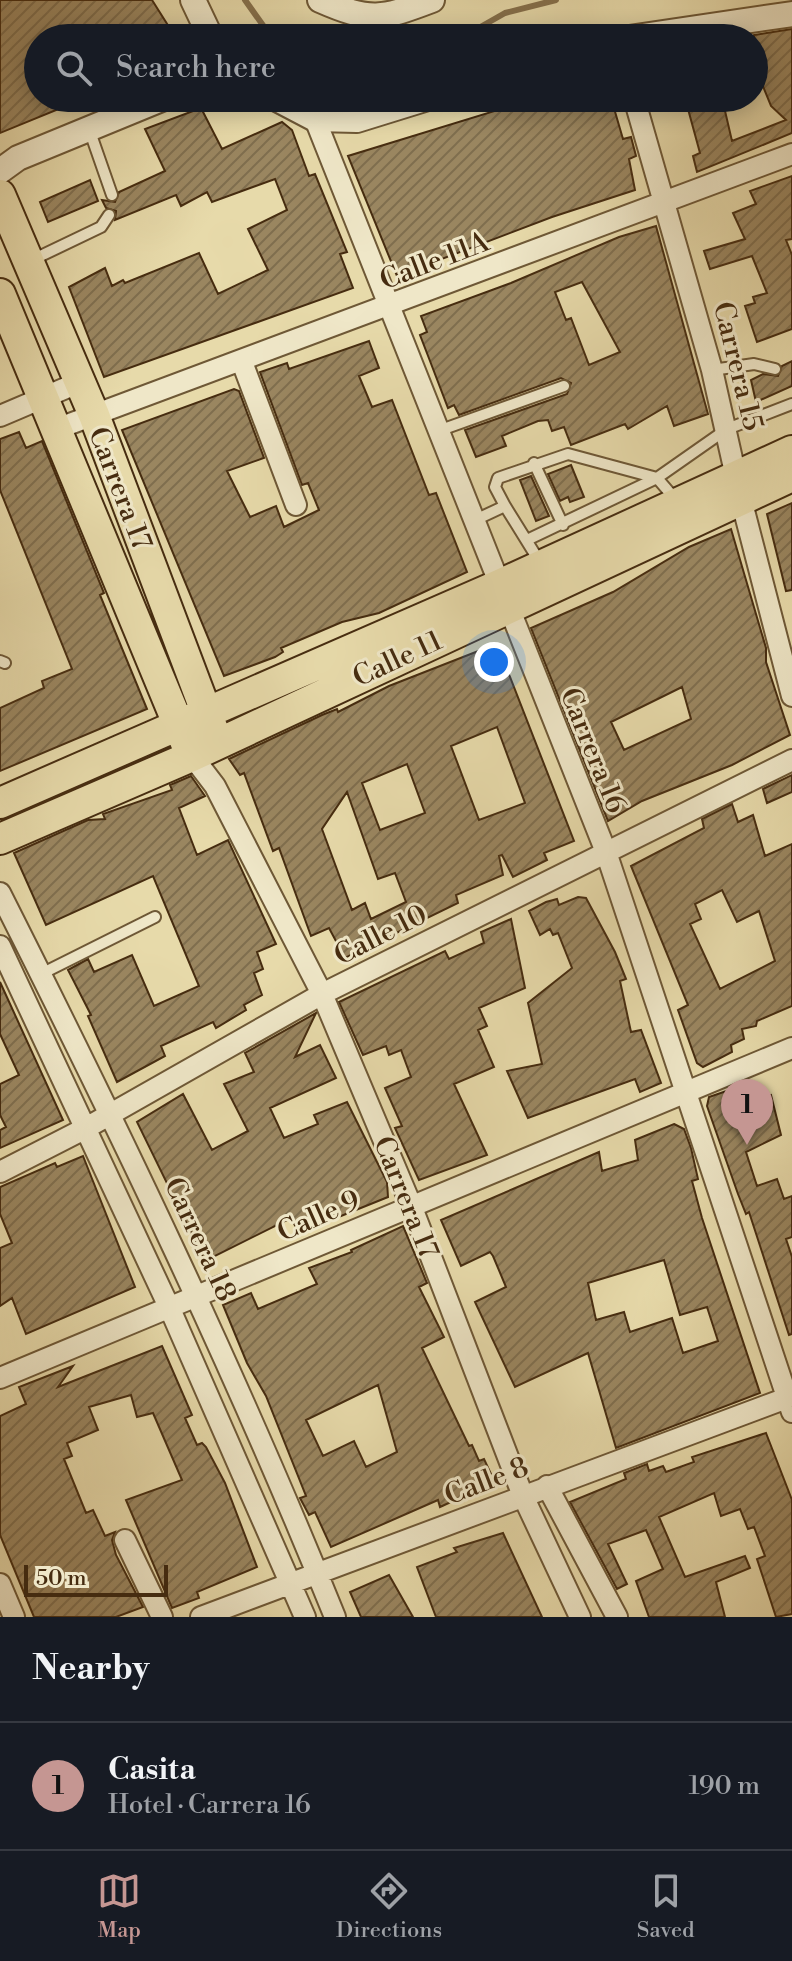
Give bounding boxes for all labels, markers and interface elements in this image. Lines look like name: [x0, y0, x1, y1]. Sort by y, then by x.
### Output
search box: [24, 24, 768, 112]
icon: search: [52, 46, 96, 90]
text: Search here: [116, 49, 276, 87]
street label: Calle 11A: [375, 224, 495, 298]
street label: Carrera 15: [705, 298, 770, 434]
street label: Carrera 17: [80, 422, 159, 555]
street label: Calle 11: [347, 623, 448, 695]
your location: [474, 642, 514, 682]
street label: Carrera 16: [552, 683, 634, 818]
street label: Calle 10: [328, 897, 433, 974]
pin: 1: [721, 1079, 773, 1145]
street label: Carrera 17: [365, 1131, 446, 1264]
street label: Carrera 18: [156, 1172, 244, 1307]
street label: Calle 9: [272, 1183, 365, 1250]
street label: Calle 8: [440, 1449, 533, 1513]
scale bar: [24, 1561, 168, 1597]
text: 50 m: [36, 1565, 87, 1592]
text: Nearby: [32, 1648, 150, 1690]
text: Casita: [108, 1751, 196, 1789]
text: 1: [52, 1770, 64, 1802]
text: 190 m: [689, 1770, 760, 1802]
text: Hotel · Carrera 16: [108, 1789, 311, 1821]
tab: Map: [97, 1869, 141, 1944]
tab: Directions: [336, 1869, 442, 1944]
tab: Saved: [637, 1869, 695, 1944]

